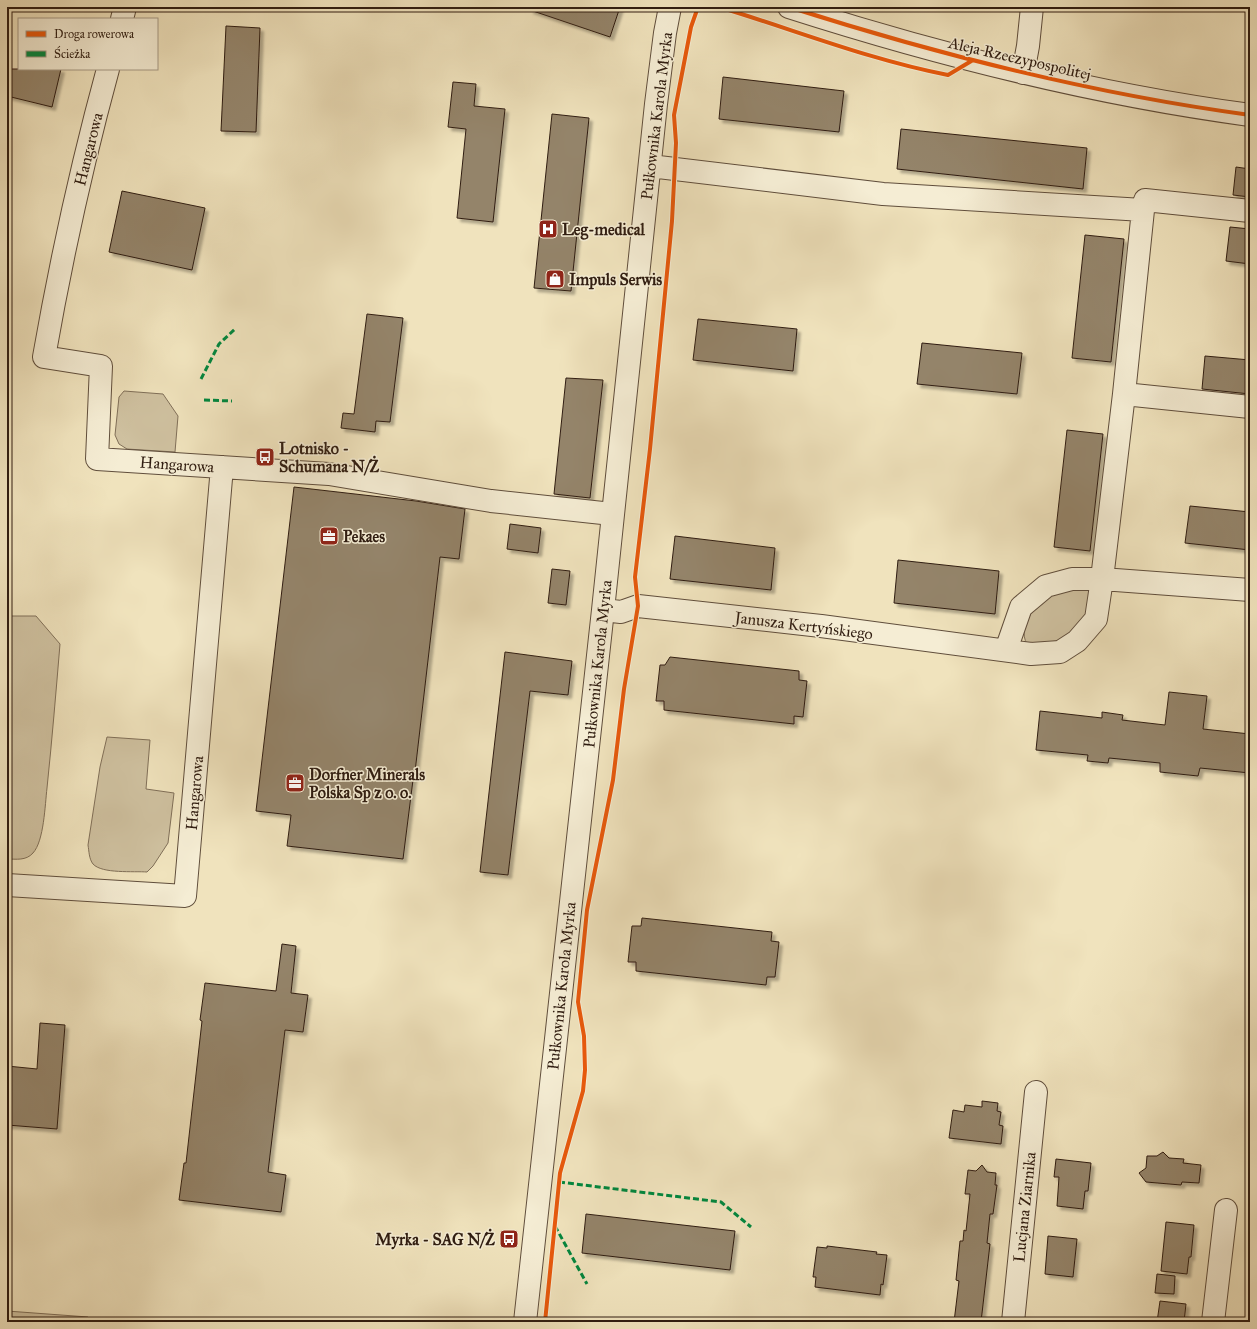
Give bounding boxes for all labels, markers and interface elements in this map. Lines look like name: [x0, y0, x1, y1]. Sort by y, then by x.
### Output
legend: [18, 18, 158, 70]
text: Droga rowerowa: [54, 27, 135, 42]
street label: Pułkownika Karola Myrka: [637, 31, 676, 201]
street label: Aleja Rzeczypospolitej: [946, 33, 1093, 84]
text: Ścieżka: [54, 45, 91, 61]
street label: Hangarowa: [70, 110, 108, 188]
hospital icon: Leg-medical: [537, 218, 559, 240]
place label: Leg-medical: [562, 220, 645, 240]
shop icon: Impuls Serwis: [544, 268, 566, 290]
place label: Impuls Serwis: [569, 270, 662, 290]
place label: Lotnisko - Schumana N/Ż: [279, 439, 379, 476]
bus stop icon: Lotnisko - Schumana N/Ż: [254, 446, 276, 468]
street label: Hangarowa: [139, 452, 215, 478]
office icon: Pekaes: [318, 525, 340, 547]
place label: Pekaes: [343, 527, 385, 546]
street label: Pułkownika Karola Myrka: [579, 579, 616, 749]
street label: Janusza Kertyńskiego: [732, 607, 874, 644]
street label: Hangarowa: [182, 755, 208, 831]
place label: Dorfner Minerals Polska Sp z o. o.: [309, 765, 425, 803]
office icon: Dorfner Minerals Polska Sp z o. o.: [284, 772, 306, 794]
street label: Pułkownika Karola Myrka: [543, 901, 580, 1071]
street label: Lucjana Ziarnika: [1009, 1151, 1040, 1263]
place label: Myrka - SAG N/Ż: [375, 1228, 495, 1250]
bus stop icon: Myrka - SAG N/Ż: [498, 1228, 520, 1250]

